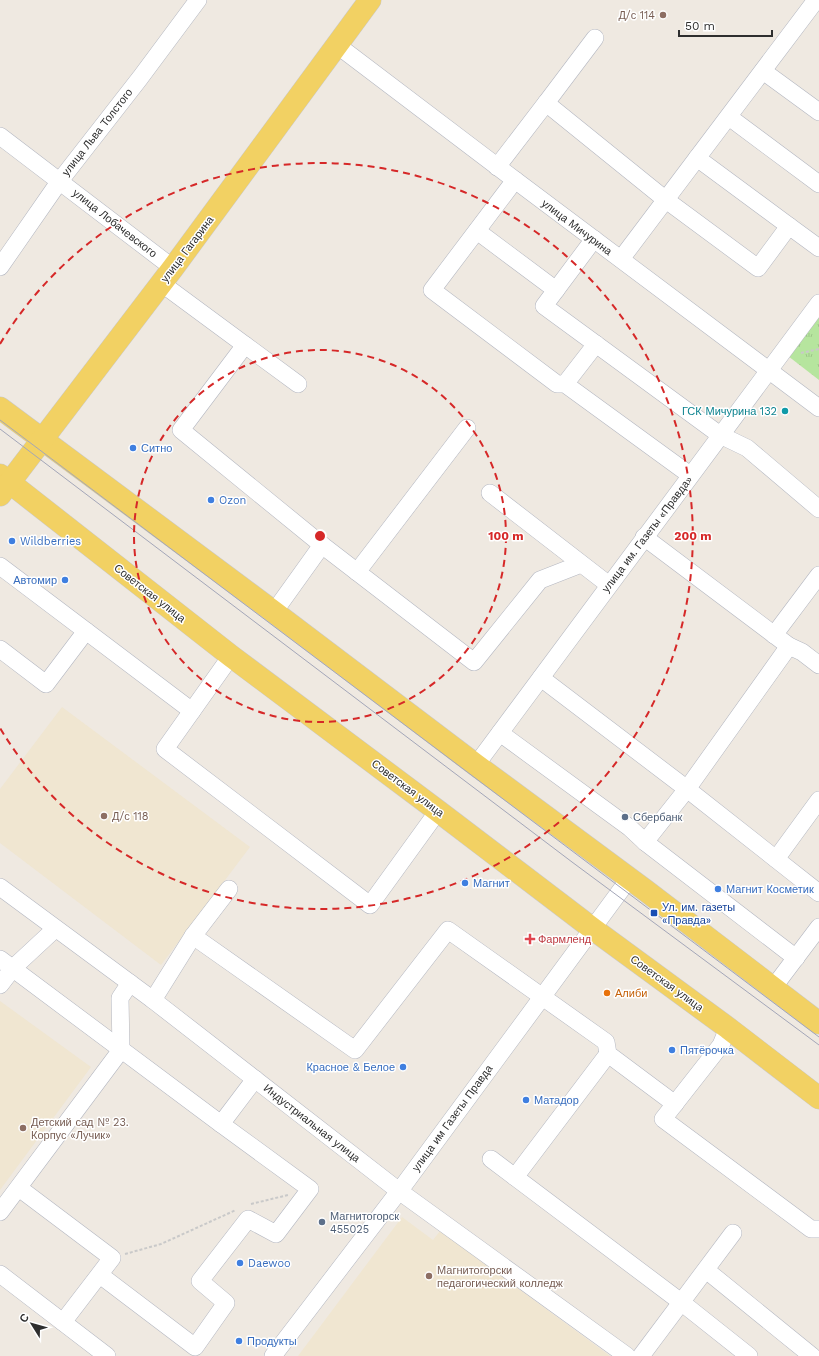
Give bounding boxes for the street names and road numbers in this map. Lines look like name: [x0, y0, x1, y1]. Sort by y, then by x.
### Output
street label: улица Льва Толстого: [59, 86, 135, 179]
street label: улица Лобачевского: [70, 186, 159, 260]
street label: улица Мичурина: [539, 197, 615, 259]
street label: улица Гагарина: [158, 213, 217, 285]
street label: улица им. Газеты «Правда»: [599, 474, 695, 595]
street label: Советская улица: [111, 561, 189, 626]
street label: Советская улица: [369, 757, 447, 820]
street label: Советская улица: [628, 953, 706, 1015]
street label: улица им Газеты Правда: [409, 1062, 496, 1174]
street label: Индустриальная улица: [261, 1082, 363, 1166]

